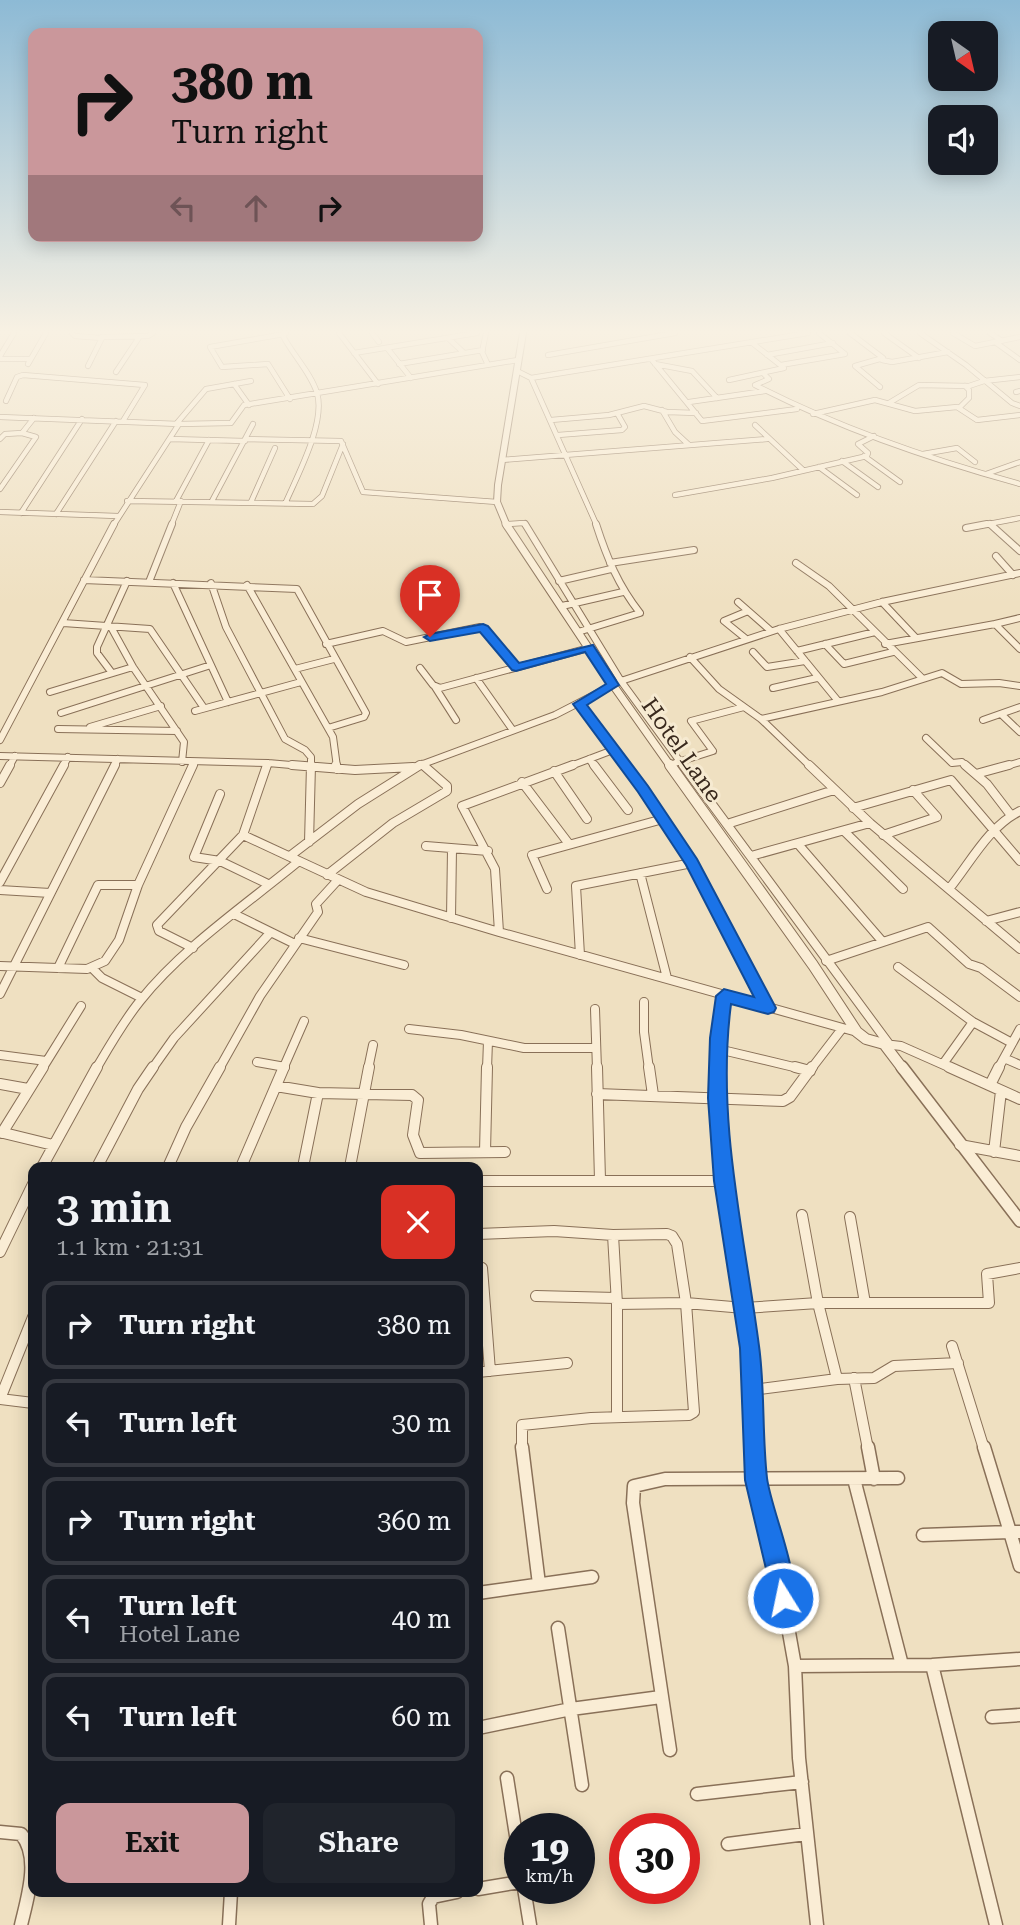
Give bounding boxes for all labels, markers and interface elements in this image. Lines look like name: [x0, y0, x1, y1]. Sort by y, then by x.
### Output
north arrow: [928, 21, 998, 91]
map controls: [928, 21, 998, 175]
text: 380 m: [171, 54, 313, 111]
icon: right: [56, 56, 147, 147]
button: sound: [928, 105, 998, 175]
text: Turn right: [171, 113, 328, 151]
icon: left: [164, 189, 202, 227]
icon: ahead: [237, 189, 275, 227]
icon: right: [310, 189, 348, 227]
pin: [400, 565, 460, 637]
icon: arrive: [411, 576, 449, 614]
street label: Hotel Lane: [636, 693, 727, 808]
text: 3 min: [56, 1183, 172, 1232]
button: close: [381, 1185, 455, 1259]
text: 1.1 km · 21:31: [56, 1234, 204, 1261]
icon: right: [60, 1306, 98, 1344]
text: Turn right: [119, 1310, 255, 1340]
text: 380 m: [377, 1310, 451, 1340]
icon: left: [60, 1404, 98, 1442]
text: Turn left: [119, 1408, 237, 1438]
text: 30 m: [392, 1408, 451, 1438]
icon: right: [60, 1502, 98, 1540]
text: Turn right: [119, 1506, 255, 1536]
text: 360 m: [377, 1506, 451, 1536]
position arrow: [746, 1561, 820, 1635]
text: Turn left: [119, 1591, 237, 1621]
icon: left: [60, 1600, 98, 1638]
text: 40 m: [392, 1604, 451, 1634]
text: Hotel Lane: [119, 1621, 240, 1648]
icon: left: [60, 1698, 98, 1736]
text: Turn left: [119, 1702, 237, 1732]
text: 60 m: [392, 1702, 451, 1732]
button: Exit: [56, 1803, 249, 1883]
button: Share: [263, 1803, 455, 1883]
speed limit sign: 30: [609, 1813, 700, 1904]
text: 19: [530, 1829, 569, 1870]
text: km/h: [525, 1865, 574, 1886]

